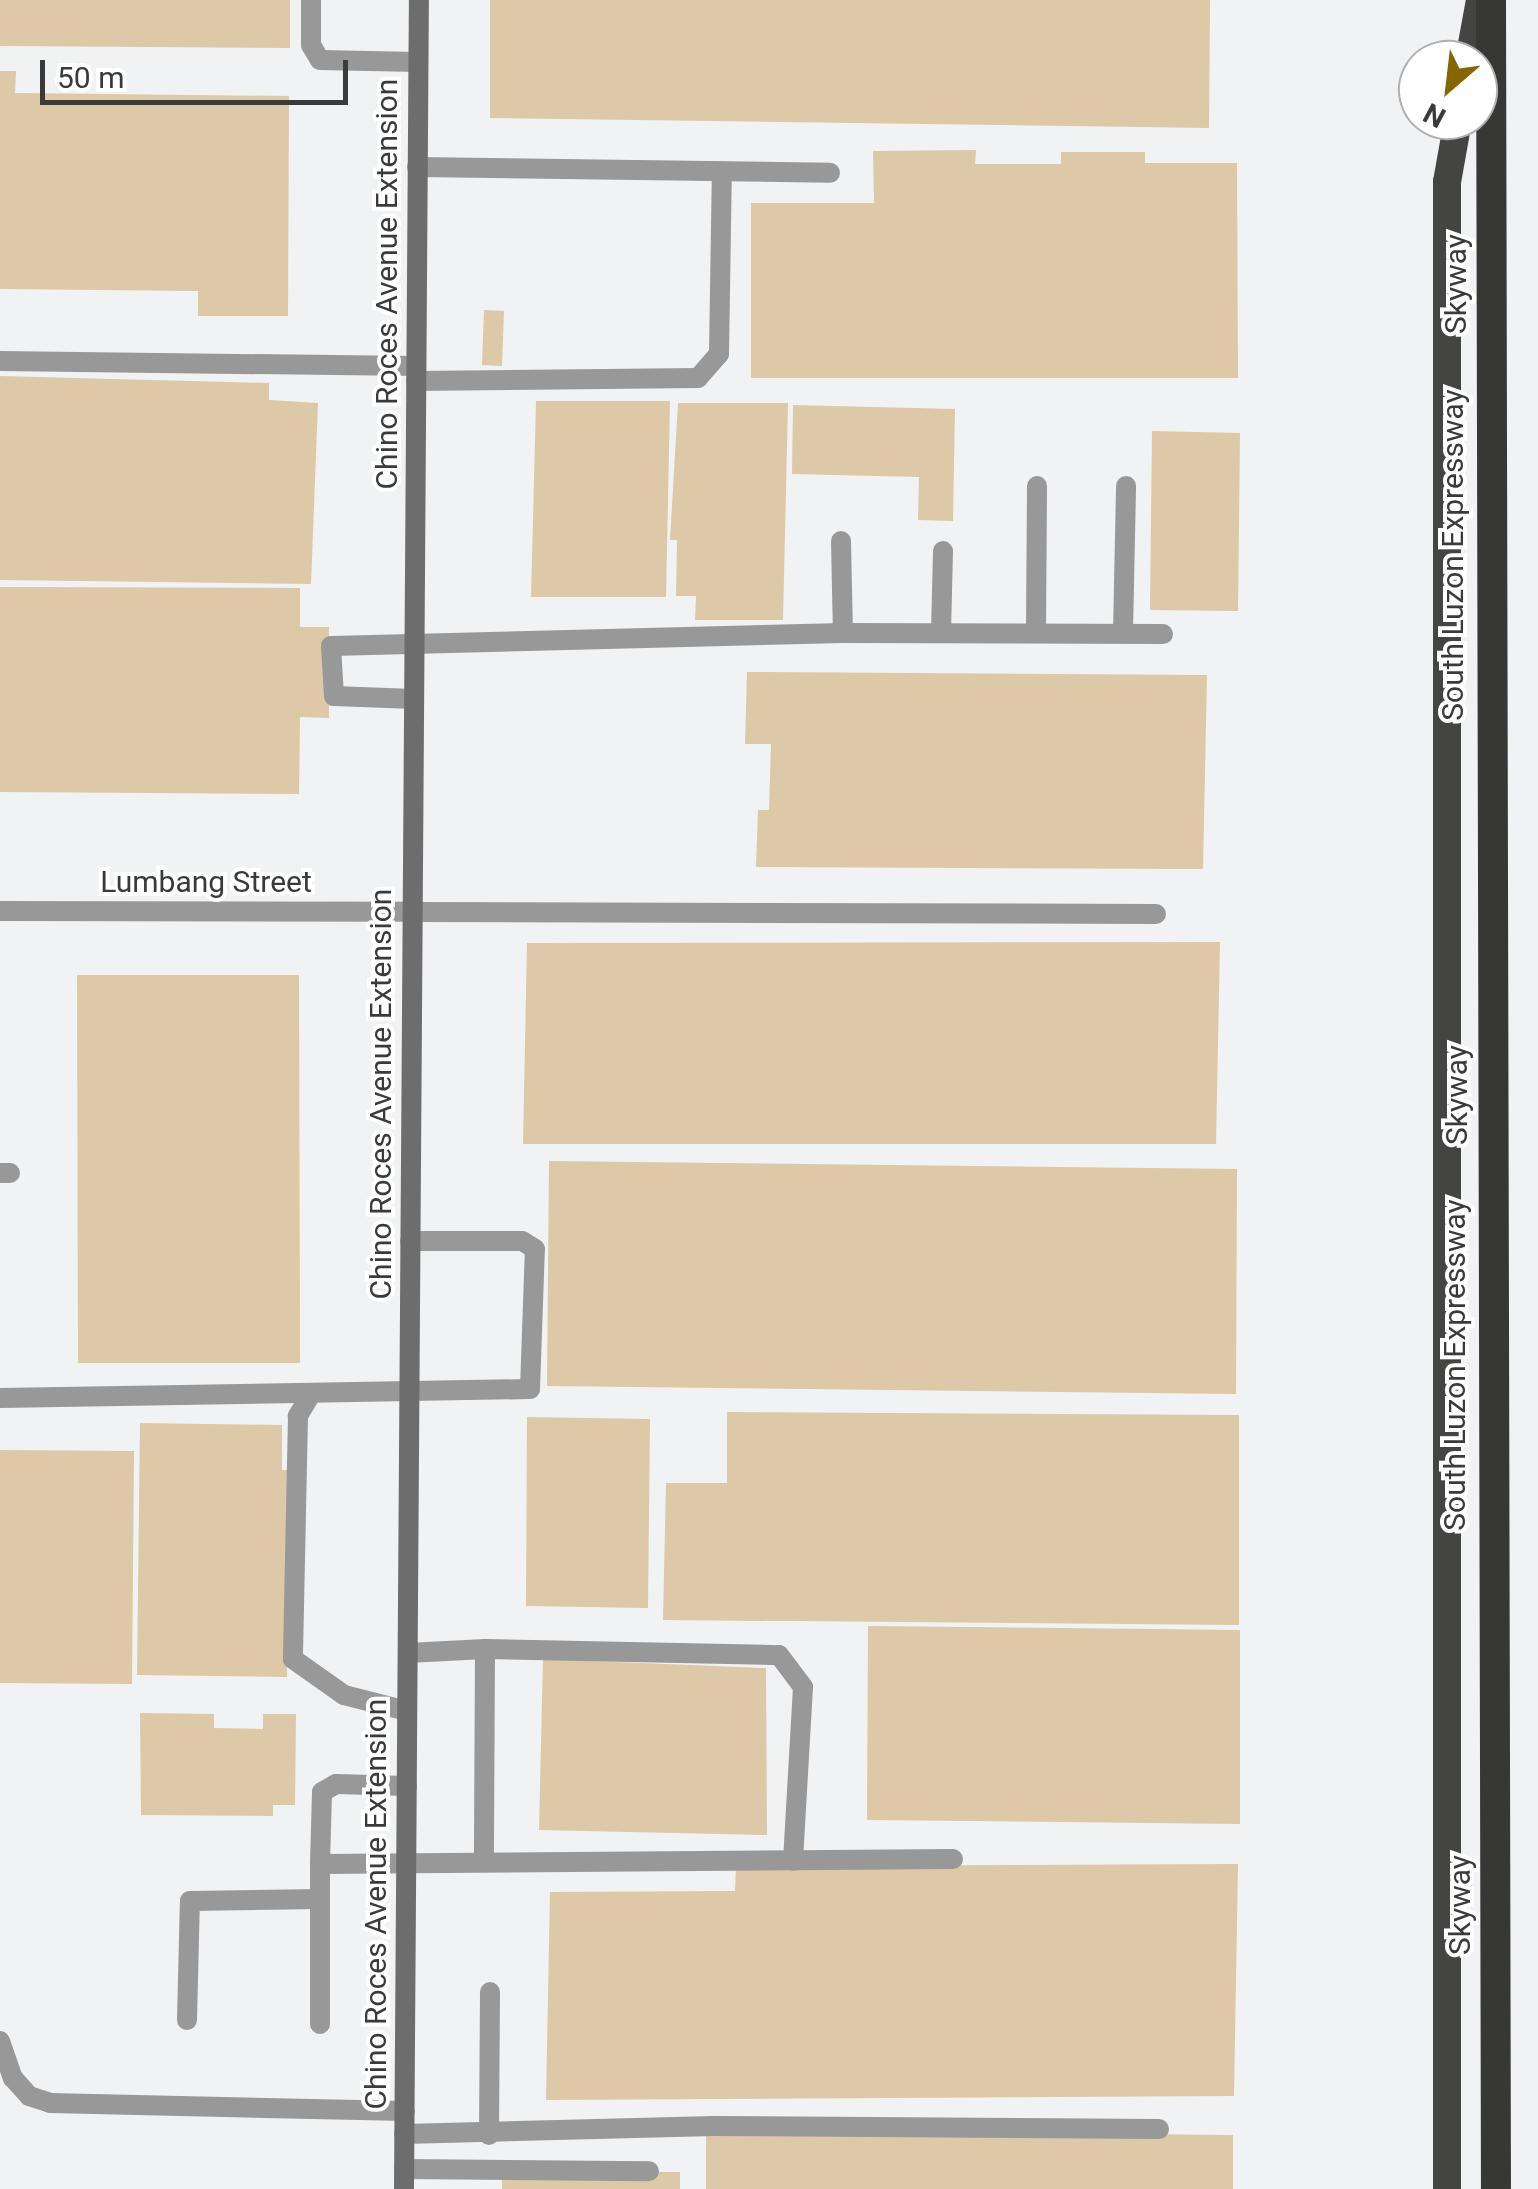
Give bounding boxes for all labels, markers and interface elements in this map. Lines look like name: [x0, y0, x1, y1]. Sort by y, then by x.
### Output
scale bar: [45, 40, 352, 102]
north arrow: [1398, 40, 1498, 140]
text: 50 m: [57, 60, 124, 95]
street label: Chino Roces Avenue Extension: [369, 79, 405, 489]
text: N: [1418, 96, 1451, 134]
street label: Skyway: [1438, 234, 1474, 334]
street label: South Luzon Expressway: [1435, 389, 1471, 721]
street label: Lumbang Street: [100, 864, 312, 900]
street label: Chino Roces Avenue Extension: [363, 889, 399, 1299]
street label: Skyway: [1439, 1045, 1475, 1145]
street label: South Luzon Expressway: [1437, 1199, 1473, 1531]
street label: Chino Roces Avenue Extension: [358, 1699, 394, 2109]
street label: Skyway: [1442, 1855, 1478, 1955]

